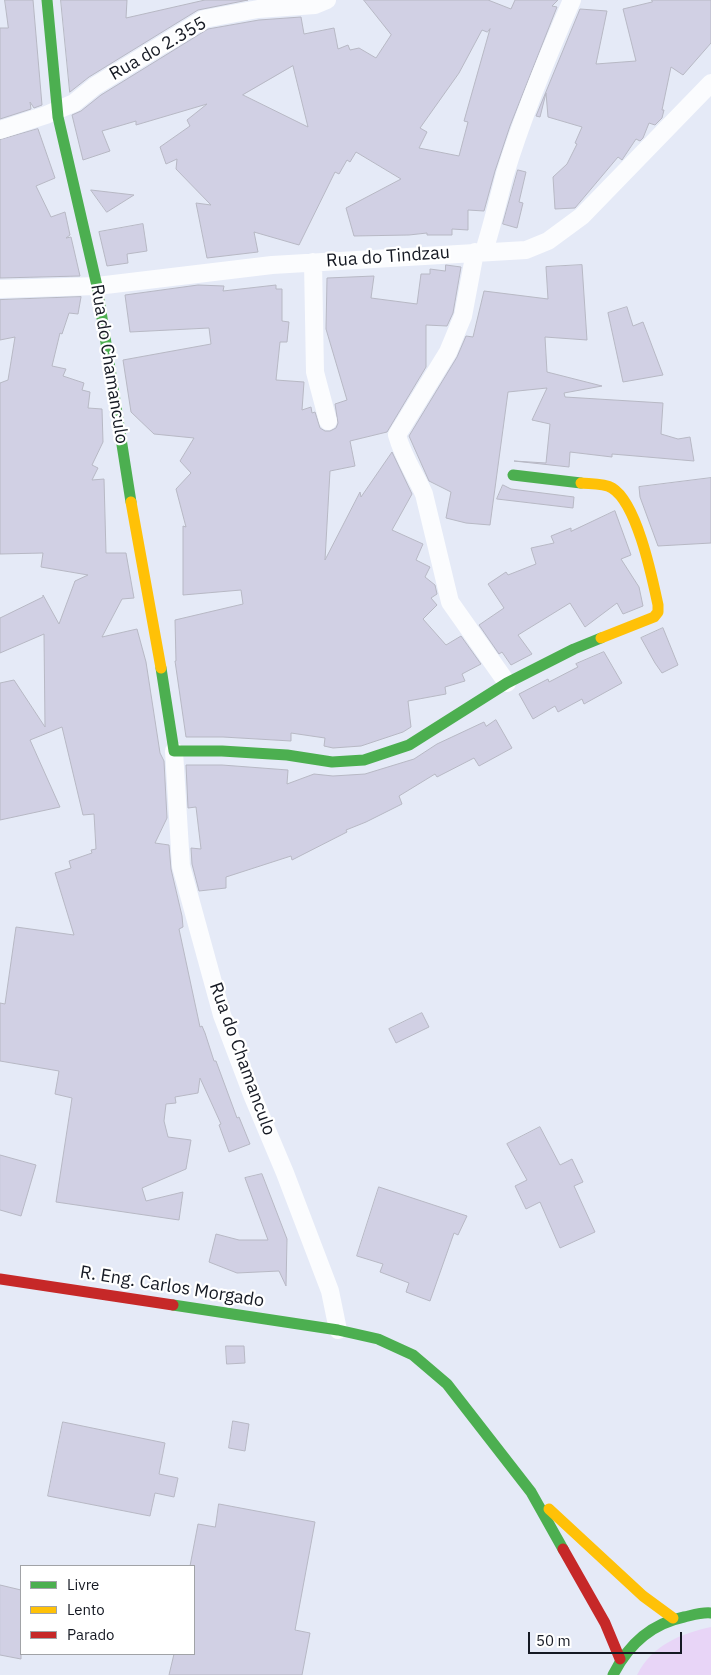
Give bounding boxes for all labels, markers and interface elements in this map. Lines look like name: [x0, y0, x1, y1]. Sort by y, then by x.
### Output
street label: Rua do 2.355: [106, 13, 210, 85]
street label: Rua do Tindzau: [325, 242, 451, 272]
street label: Rua do Chamanculo: [86, 283, 132, 445]
street label: Rua do Chamanculo: [204, 980, 280, 1138]
street label: R. Eng. Carlos Morgado: [78, 1262, 266, 1312]
legend: [20, 1565, 195, 1655]
text: Livre: [67, 1575, 99, 1594]
text: Lento: [67, 1600, 105, 1619]
scale bar: [531, 1622, 685, 1654]
text: Parado: [67, 1625, 115, 1644]
text: 50 m: [536, 1631, 571, 1650]

